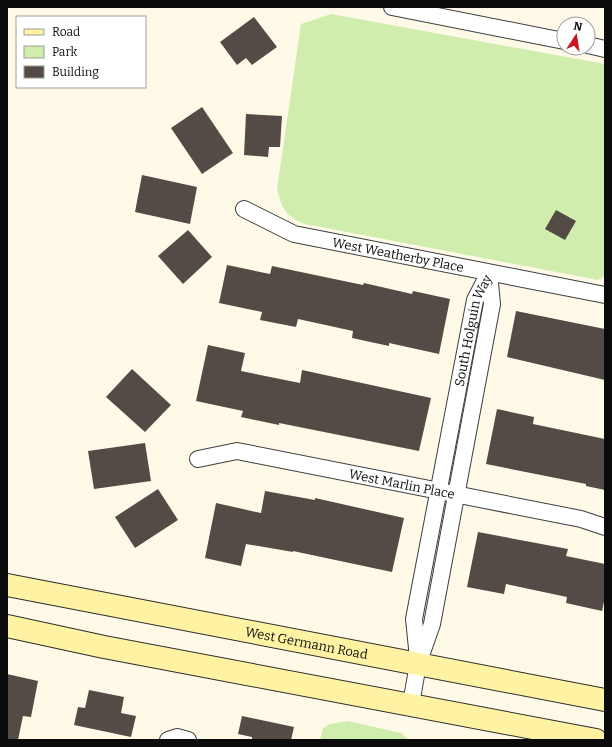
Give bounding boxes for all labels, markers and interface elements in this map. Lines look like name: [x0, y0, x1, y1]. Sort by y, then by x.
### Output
legend: [16, 16, 146, 88]
north arrow: [556, 16, 596, 56]
text: N: [572, 19, 584, 34]
text: Road: [52, 25, 80, 39]
text: Park: [52, 45, 78, 59]
text: Building: [52, 65, 99, 79]
street label: West Weatherby Place: [331, 234, 465, 275]
street label: South Holguin Way: [451, 272, 495, 388]
street label: West Marlin Place: [348, 466, 456, 501]
street label: West Germann Road: [244, 623, 369, 662]

